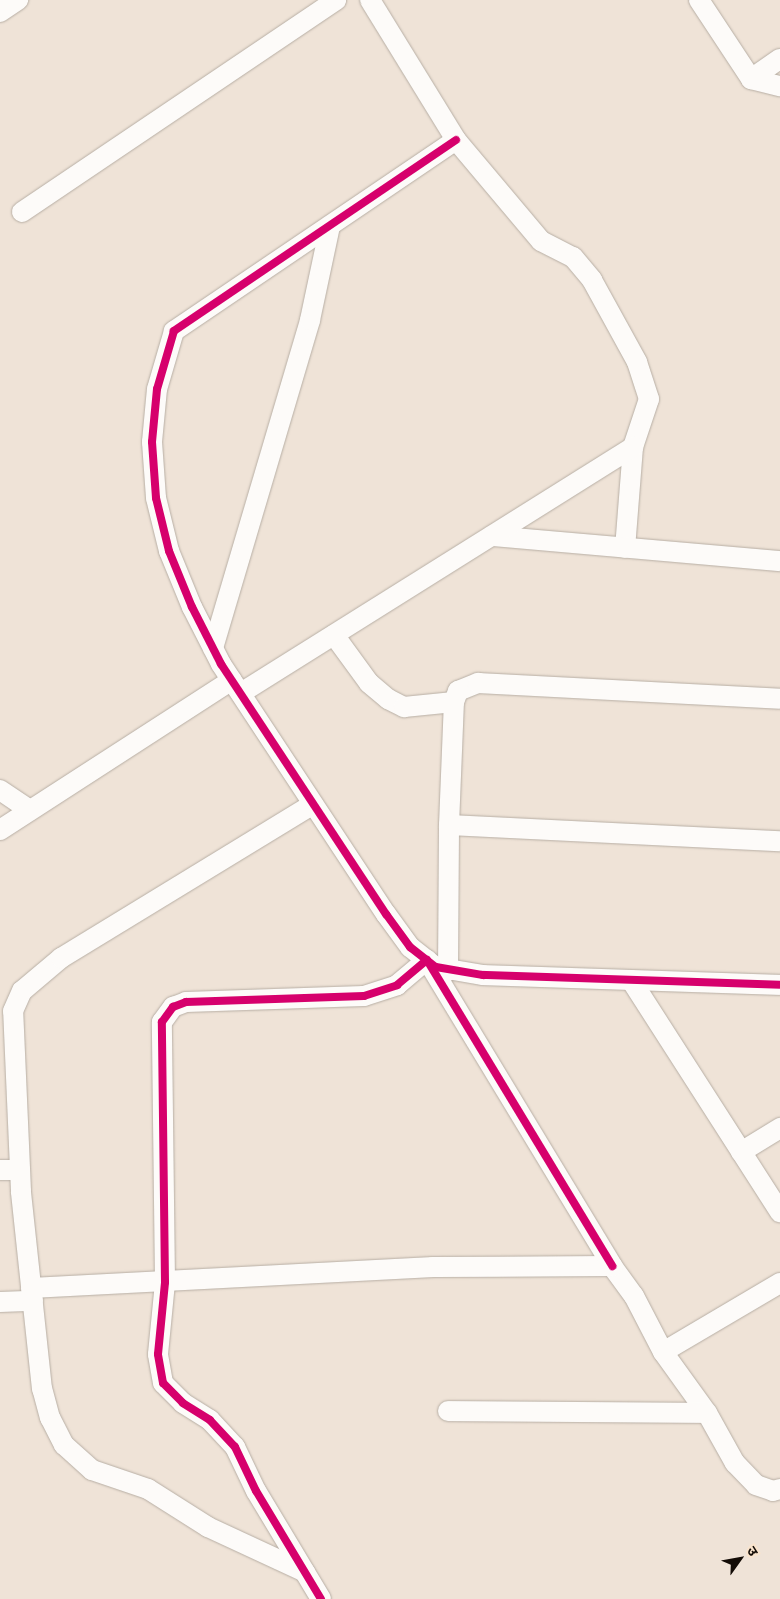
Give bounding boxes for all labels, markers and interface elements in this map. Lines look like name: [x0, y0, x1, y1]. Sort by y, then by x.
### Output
north arrow: [715, 1534, 765, 1584]
text: उ: [744, 1543, 763, 1559]

